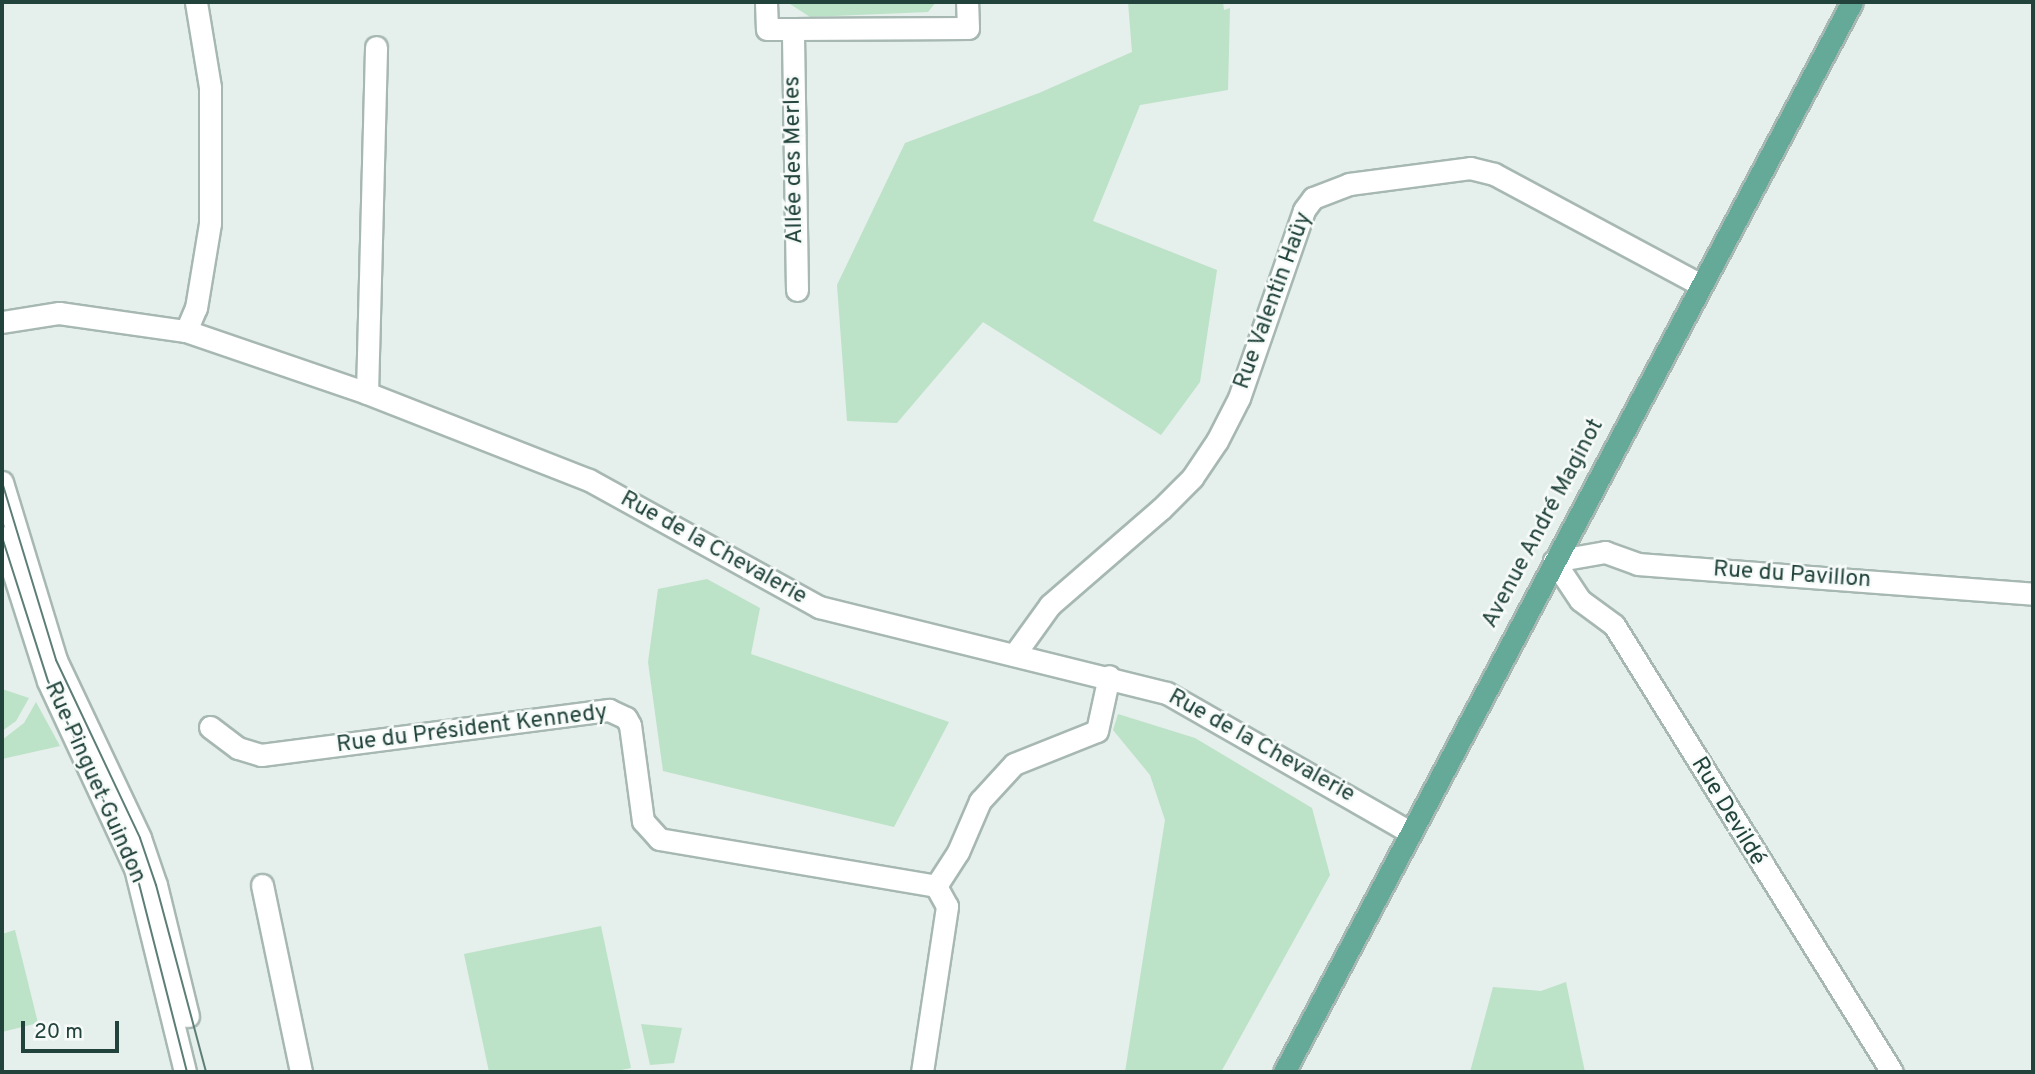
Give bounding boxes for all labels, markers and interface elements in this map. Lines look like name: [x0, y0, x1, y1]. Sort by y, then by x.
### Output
street label: Allée des Merles: [780, 76, 810, 244]
street label: Rue Valentin Haüy: [1229, 208, 1319, 394]
street label: Avenue André Maginot: [1477, 414, 1611, 634]
street label: Rue de la Chevalerie: [615, 486, 811, 612]
street label: Rue du Pavillon: [1712, 557, 1872, 595]
street label: Rue Pinguet Guindon: [37, 678, 151, 888]
street label: Rue de la Chevalerie: [1163, 684, 1359, 810]
street label: Rue du Président Kennedy: [335, 700, 609, 760]
street label: Rue Devildé: [1684, 753, 1770, 871]
scale bar: [24, 1007, 122, 1052]
text: 20 m: [34, 1019, 83, 1046]

